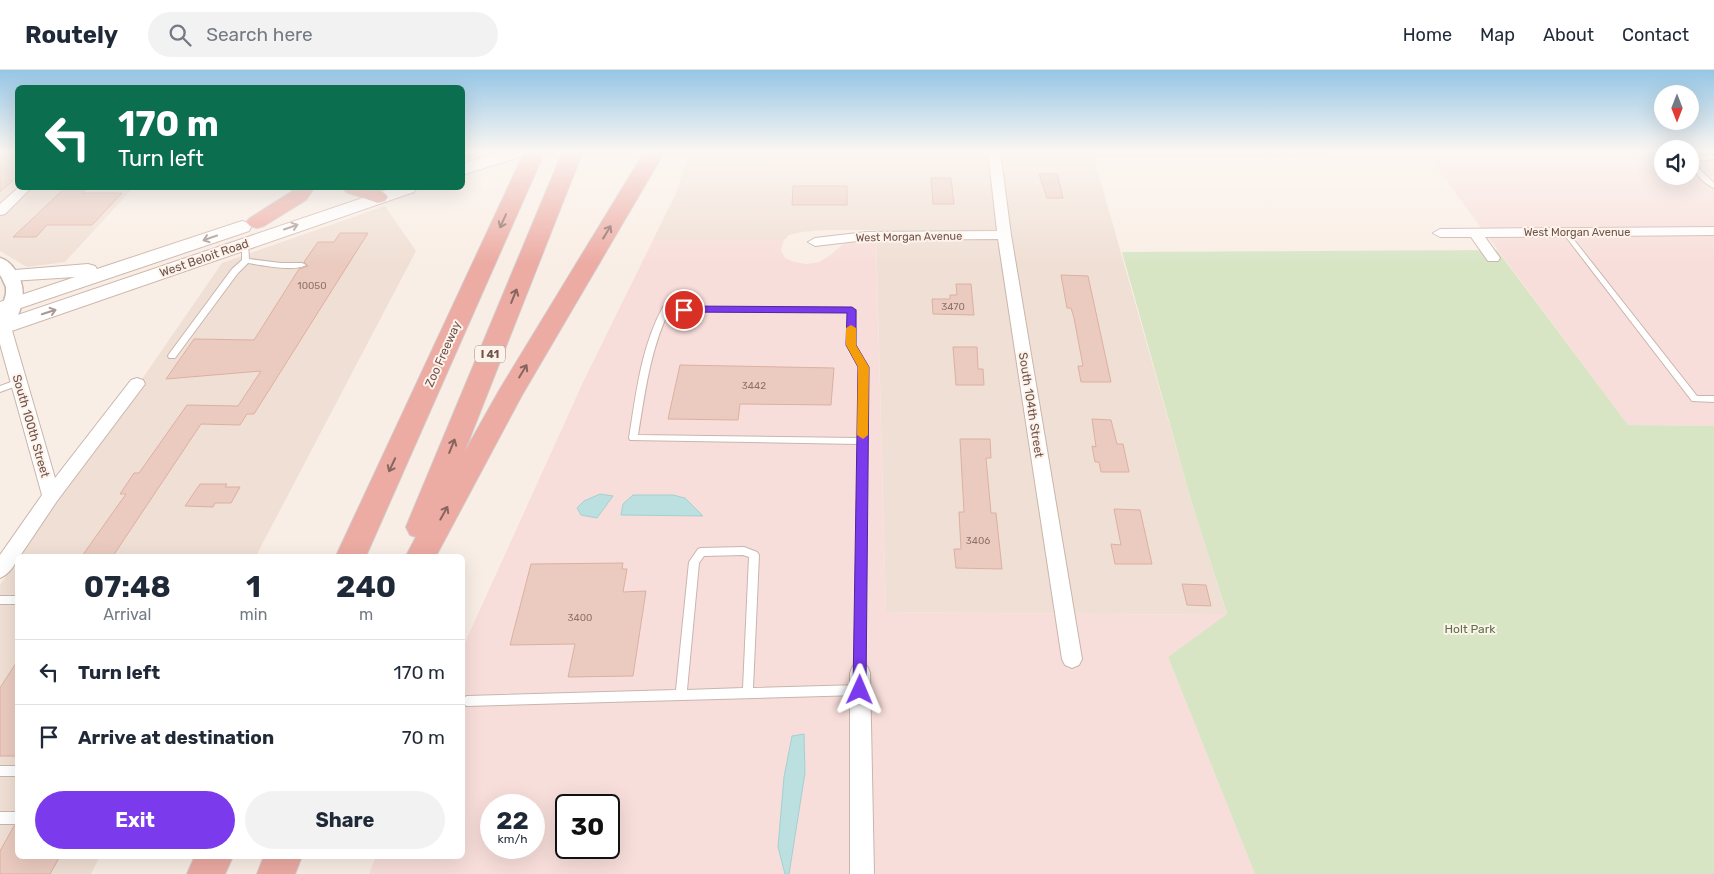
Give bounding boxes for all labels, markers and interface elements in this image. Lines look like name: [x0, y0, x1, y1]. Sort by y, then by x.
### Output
search box: [148, 12, 498, 57]
text: Routely: [25, 21, 118, 49]
icon: search: [166, 21, 194, 49]
text: Search here: [206, 23, 313, 46]
text: Home: [1403, 24, 1452, 46]
text: Map: [1480, 24, 1515, 46]
text: About: [1543, 24, 1594, 46]
text: Contact: [1622, 24, 1689, 46]
north arrow: [1654, 85, 1699, 130]
map controls: [1654, 85, 1699, 185]
text: 170 m: [118, 103, 219, 145]
icon: left: [35, 105, 100, 170]
button: sound: [1654, 140, 1699, 185]
text: Turn left: [118, 145, 204, 172]
one-way arrow: [498, 213, 508, 228]
one-way arrow: [283, 222, 299, 232]
one-way arrow: [602, 225, 612, 239]
street label: West Morgan Avenue: [1524, 226, 1630, 239]
street label: West Morgan Avenue: [856, 230, 962, 244]
one-way arrow: [203, 234, 219, 243]
street label: West Beloit Road: [158, 236, 250, 280]
house number: 10050: [297, 280, 327, 292]
one-way arrow: [510, 289, 519, 304]
pin: [663, 289, 705, 331]
icon: arrive: [670, 296, 698, 324]
house number: 3470: [941, 301, 965, 313]
one-way arrow: [41, 306, 57, 316]
street label: Zoo Freeway: [422, 318, 464, 389]
road number: I 41: [475, 346, 505, 362]
street label: South 104th Street: [1016, 351, 1046, 459]
one-way arrow: [519, 365, 529, 379]
street label: South 100th Street: [10, 373, 52, 479]
house number: 3442: [742, 380, 766, 392]
one-way arrow: [448, 439, 458, 454]
one-way arrow: [387, 457, 397, 472]
one-way arrow: [439, 506, 449, 521]
house number: 3406: [966, 535, 990, 547]
text: 07:48: [84, 569, 171, 605]
text: 1: [246, 569, 261, 605]
text: 240: [336, 569, 396, 605]
text: Arrival: [103, 605, 151, 624]
text: min: [240, 605, 267, 624]
text: m: [359, 605, 373, 624]
house number: 3400: [568, 612, 592, 624]
park label: Holt Park: [1445, 622, 1496, 636]
icon: left: [35, 658, 63, 686]
text: Turn left: [78, 661, 160, 684]
text: 170 m: [394, 661, 445, 684]
position arrow: [833, 663, 885, 715]
icon: arrive: [35, 723, 63, 751]
text: Arrive at destination: [78, 726, 274, 749]
text: 70 m: [402, 726, 445, 749]
button: Exit: [35, 791, 235, 849]
button: Share: [245, 791, 445, 849]
speed limit sign: 30: [555, 794, 620, 859]
text: 22: [496, 806, 529, 835]
text: km/h: [498, 832, 527, 846]

